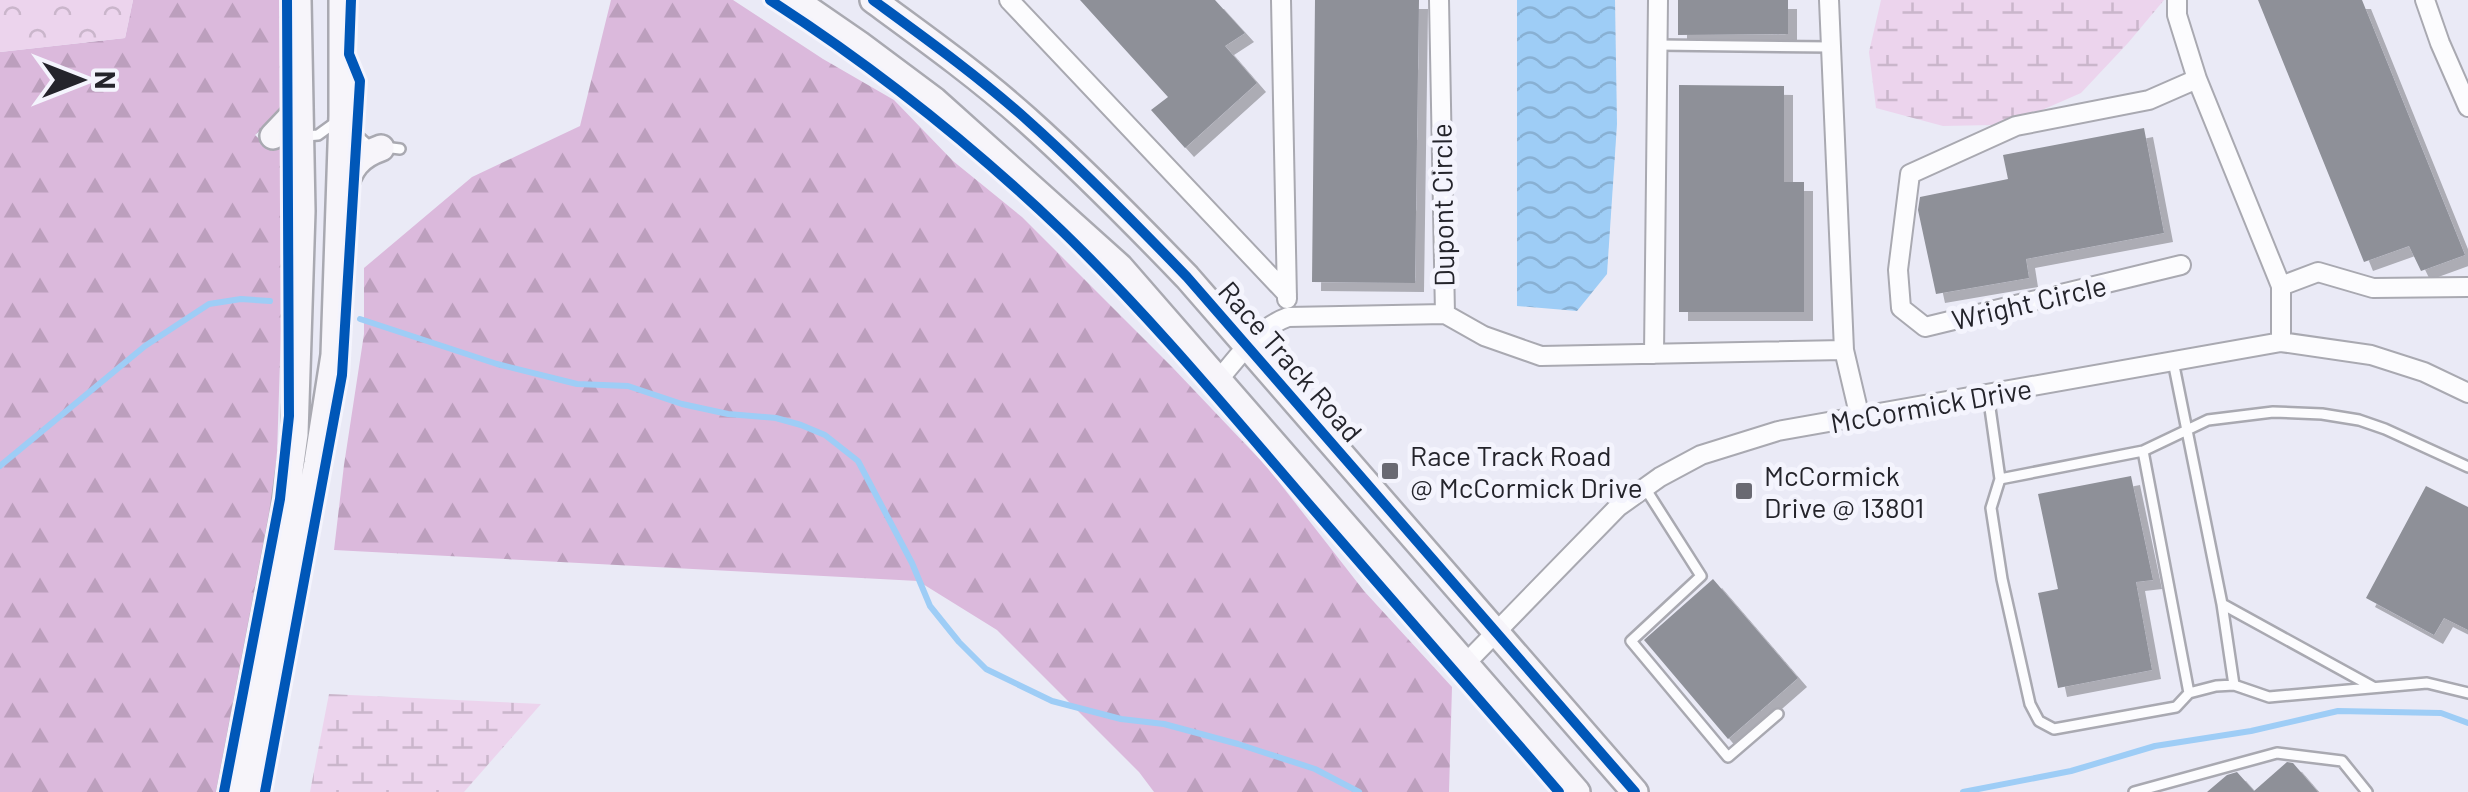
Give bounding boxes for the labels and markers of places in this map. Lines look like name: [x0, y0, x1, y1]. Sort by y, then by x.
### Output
place label: Race Track Road @ McCormick Drive: [1410, 438, 1643, 504]
place label: McCormick Drive @ 13801: [1764, 458, 1924, 524]
marker: Race Track Road @ McCormick Drive: [1379, 460, 1401, 482]
marker: McCormick Drive @ 13801: [1733, 480, 1755, 502]

